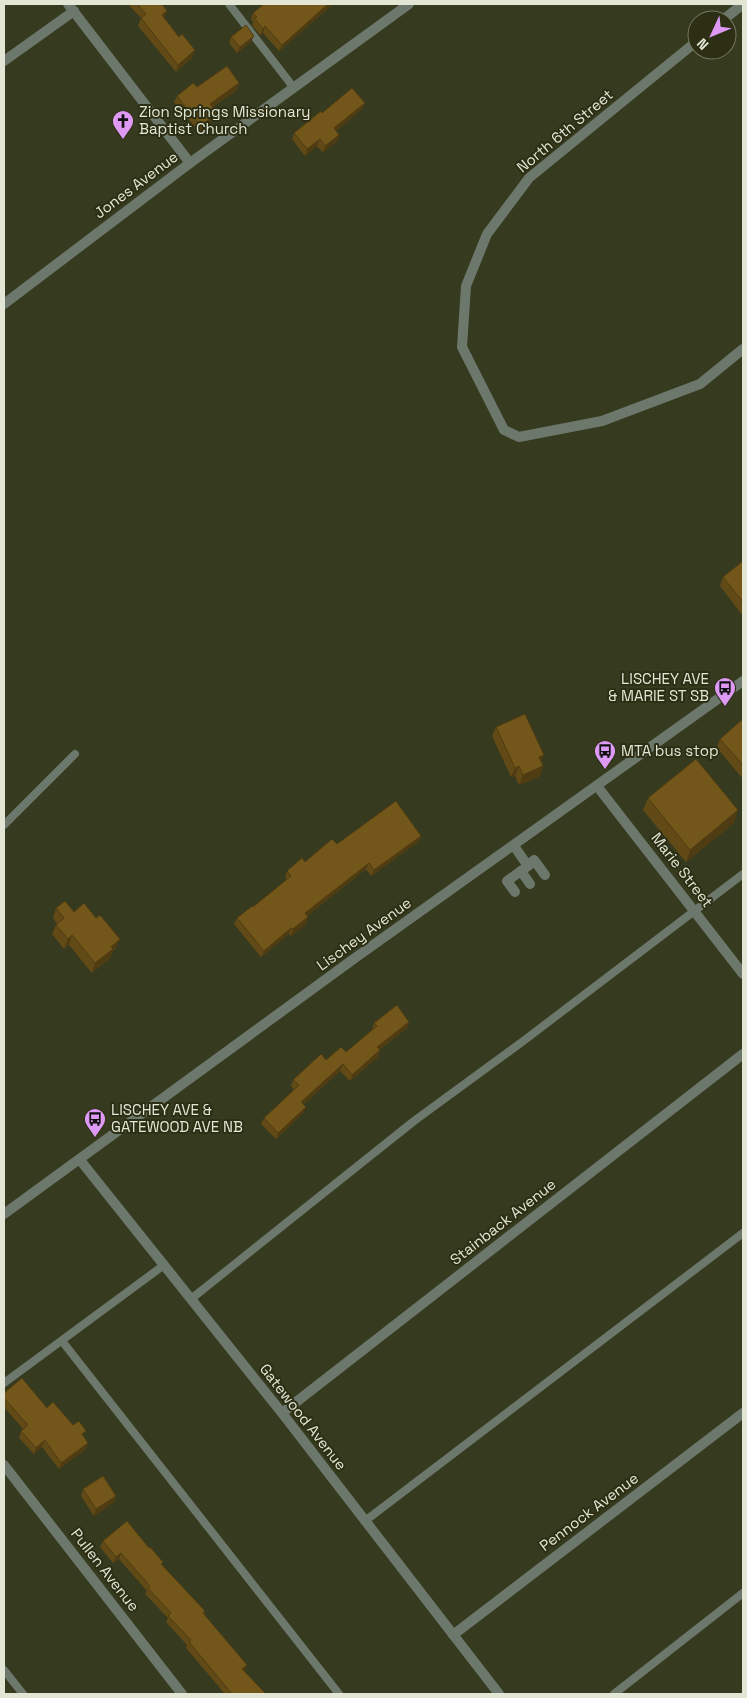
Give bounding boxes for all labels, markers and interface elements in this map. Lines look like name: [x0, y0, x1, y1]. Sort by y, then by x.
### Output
north arrow: [687, 10, 737, 60]
text: N: [693, 34, 712, 54]
street label: North 6th Street: [513, 85, 617, 176]
place label: Zion Springs Missionary Baptist Church: [139, 102, 310, 138]
church icon: Zion Springs Missionary Baptist Church: [111, 109, 135, 140]
street label: Jones Avenue: [90, 147, 182, 222]
place label: LISCHEY AVE & MARIE ST SB: [608, 669, 709, 705]
bus stop icon: LISCHEY AVE & MARIE ST SB: [713, 676, 737, 707]
bus stop icon: MTA bus stop: [593, 739, 617, 770]
place label: MTA bus stop: [621, 741, 719, 760]
street label: Marie Street: [647, 829, 717, 911]
street label: Lischey Avenue: [313, 893, 415, 974]
place label: LISCHEY AVE & GATEWOOD AVE NB: [111, 1100, 243, 1136]
bus stop icon: LISCHEY AVE & GATEWOOD AVE NB: [83, 1107, 107, 1138]
street label: Stainback Avenue: [446, 1174, 560, 1269]
street label: Gatewood Avenue: [256, 1360, 351, 1474]
street label: Pennock Avenue: [535, 1468, 642, 1555]
street label: Pullen Avenue: [67, 1524, 144, 1615]

